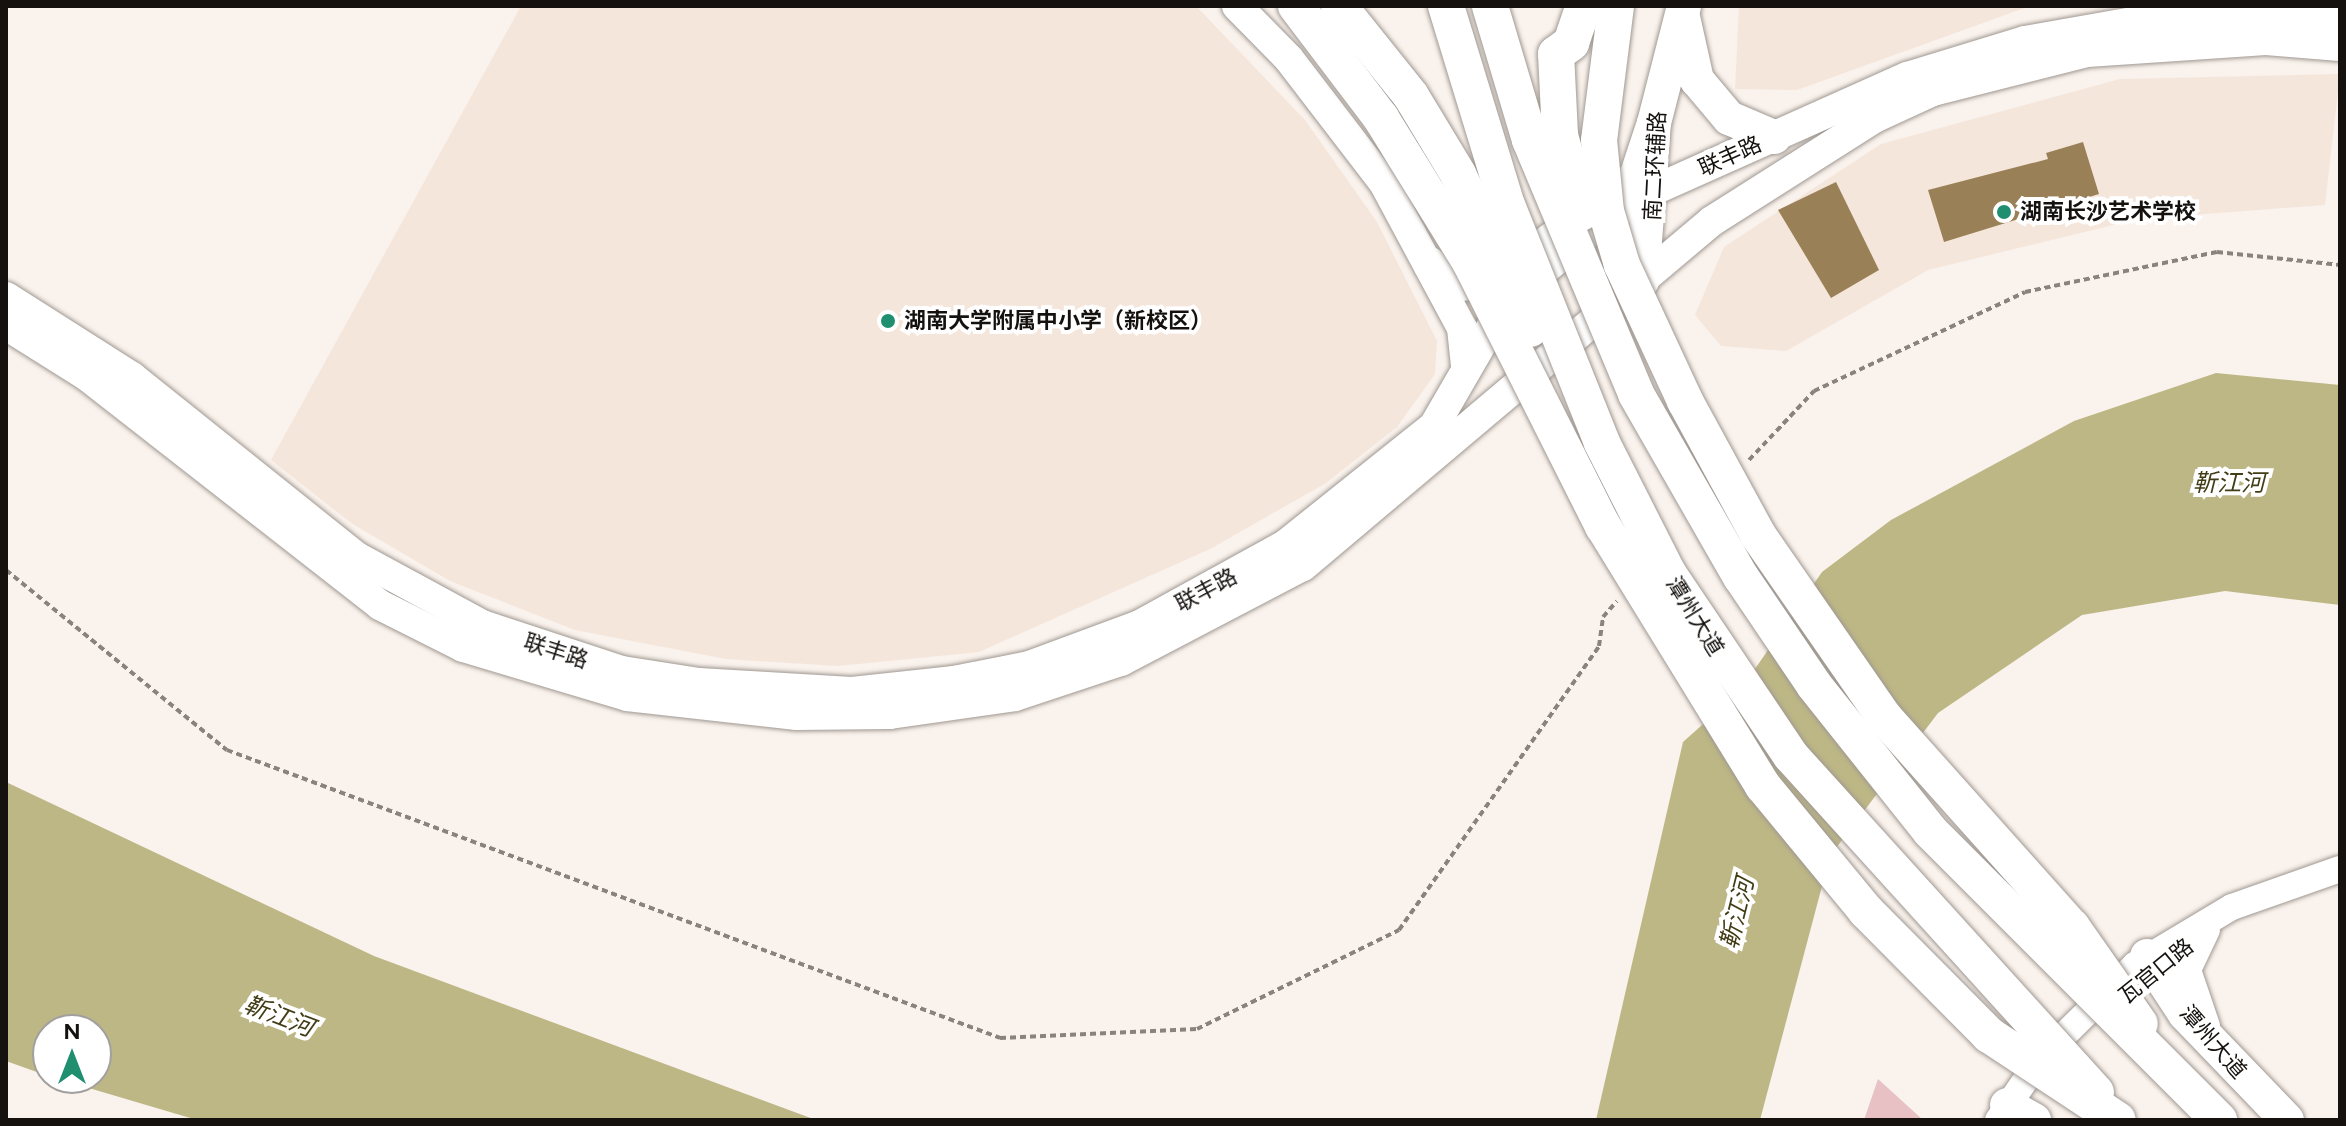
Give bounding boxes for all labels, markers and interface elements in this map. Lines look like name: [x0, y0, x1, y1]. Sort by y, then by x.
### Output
street label: 南二环辅路: [1639, 110, 1671, 222]
street label: 联丰路: [1694, 131, 1766, 181]
place label: 湖南长沙艺术学校: [2020, 199, 2196, 225]
marker: 湖南长沙艺术学校: [1995, 203, 2013, 221]
place label: 湖南大学附属中小学（新校区）: [904, 308, 1212, 334]
marker: 湖南大学附属中小学（新校区）: [879, 312, 897, 330]
water label: 靳江河: [2193, 469, 2265, 497]
street label: 联丰路: [1171, 563, 1241, 617]
street label: 潭州大道: [1660, 572, 1730, 660]
street label: 联丰路: [521, 628, 591, 674]
water label: 靳江河: [1714, 875, 1760, 951]
street label: 瓦官口路: [2113, 933, 2199, 1009]
water label: 靳江河: [240, 990, 318, 1042]
street label: 潭州大道: [2174, 1000, 2252, 1084]
north arrow: [32, 1014, 112, 1094]
text: N: [63, 1018, 81, 1045]

